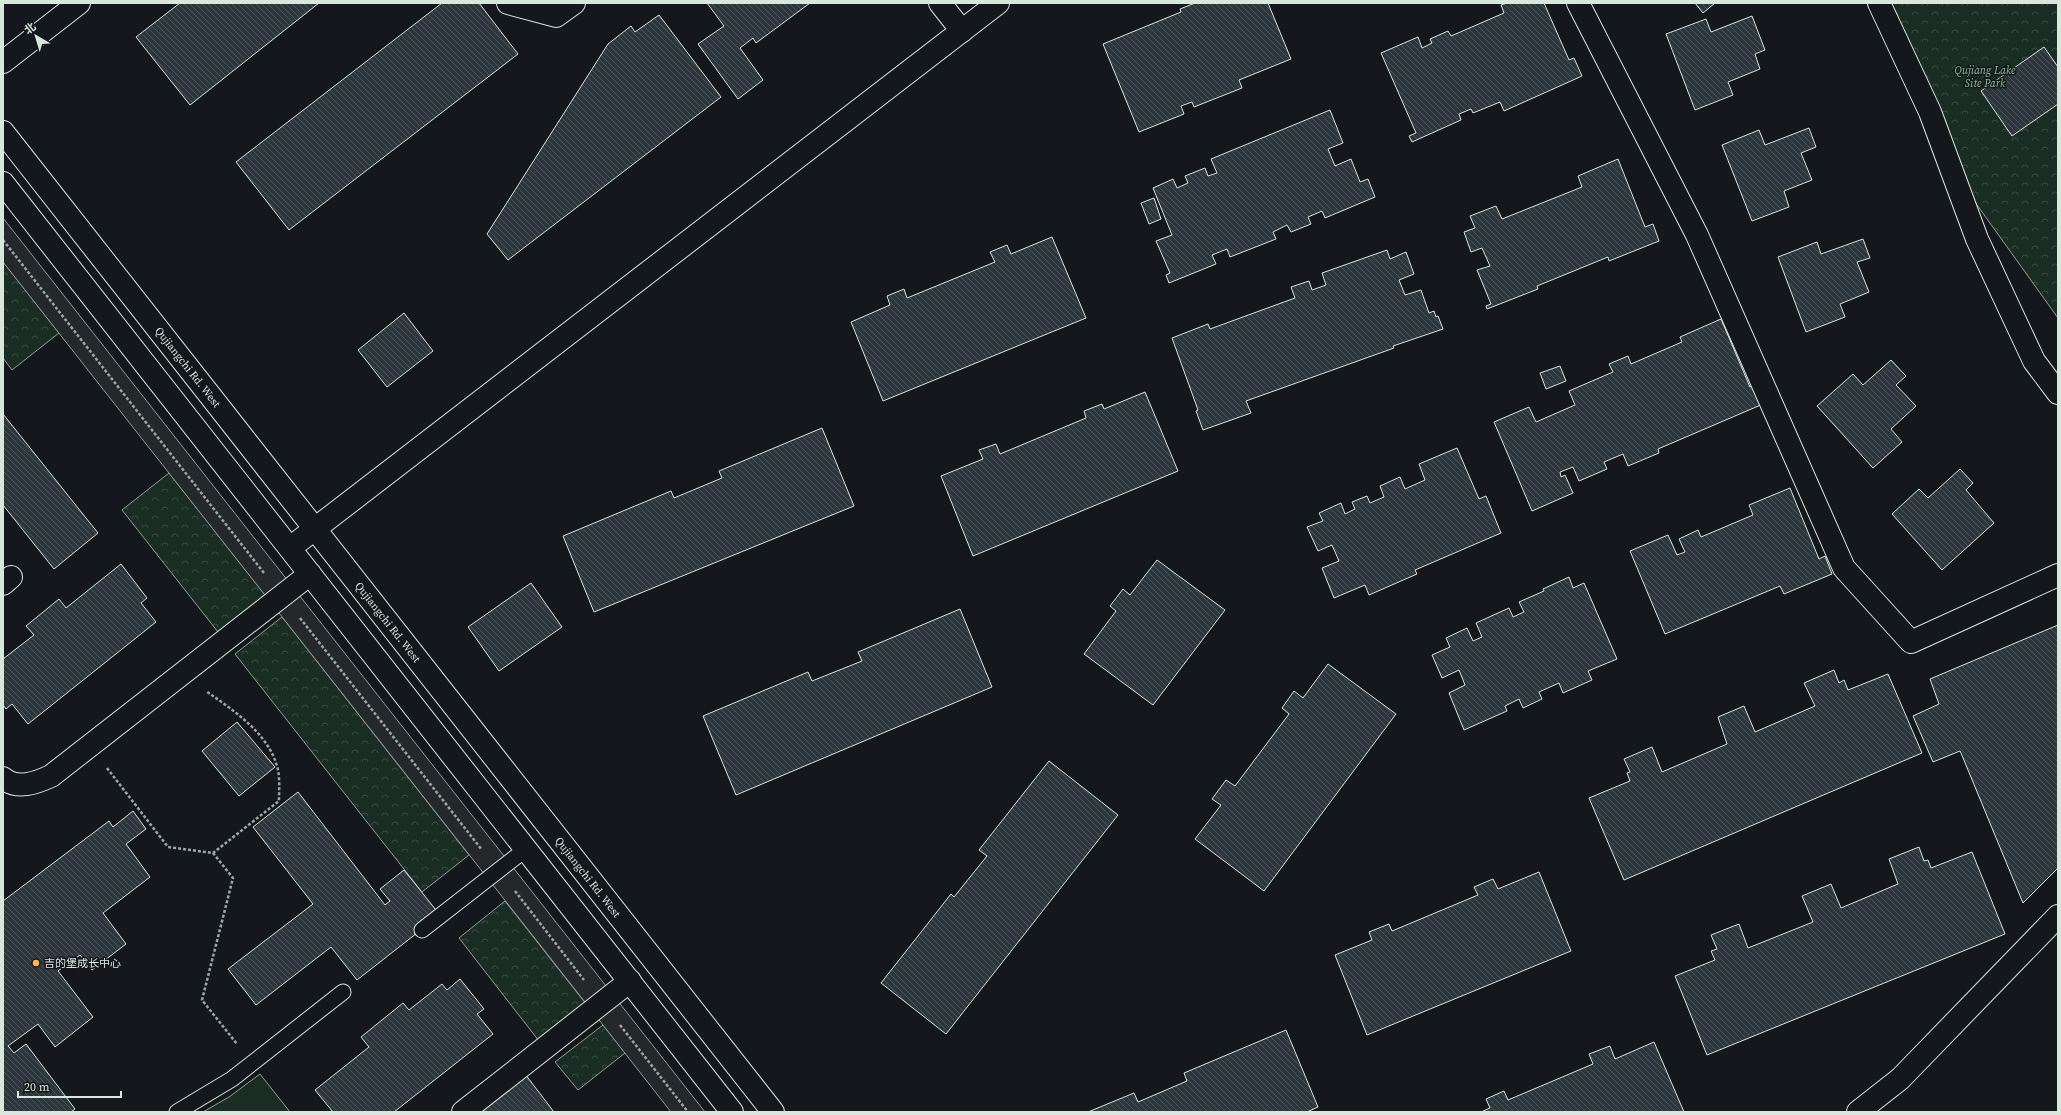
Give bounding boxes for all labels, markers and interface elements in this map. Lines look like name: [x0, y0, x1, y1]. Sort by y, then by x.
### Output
north arrow: [16, 16, 56, 56]
text: 北: [21, 19, 39, 38]
park label: Qujiang Lake Site Park: [1954, 63, 2016, 91]
street label: Qujiangchi Rd. West: [151, 324, 224, 411]
street label: Qujiangchi Rd. West: [351, 579, 424, 666]
street label: Qujiangchi Rd. West: [551, 834, 624, 921]
place label: 吉的堡成长中心: [44, 956, 121, 971]
marker: 吉的堡成长中心: [31, 958, 41, 968]
scale bar: [18, 1073, 121, 1099]
text: 20 m: [24, 1079, 50, 1095]

